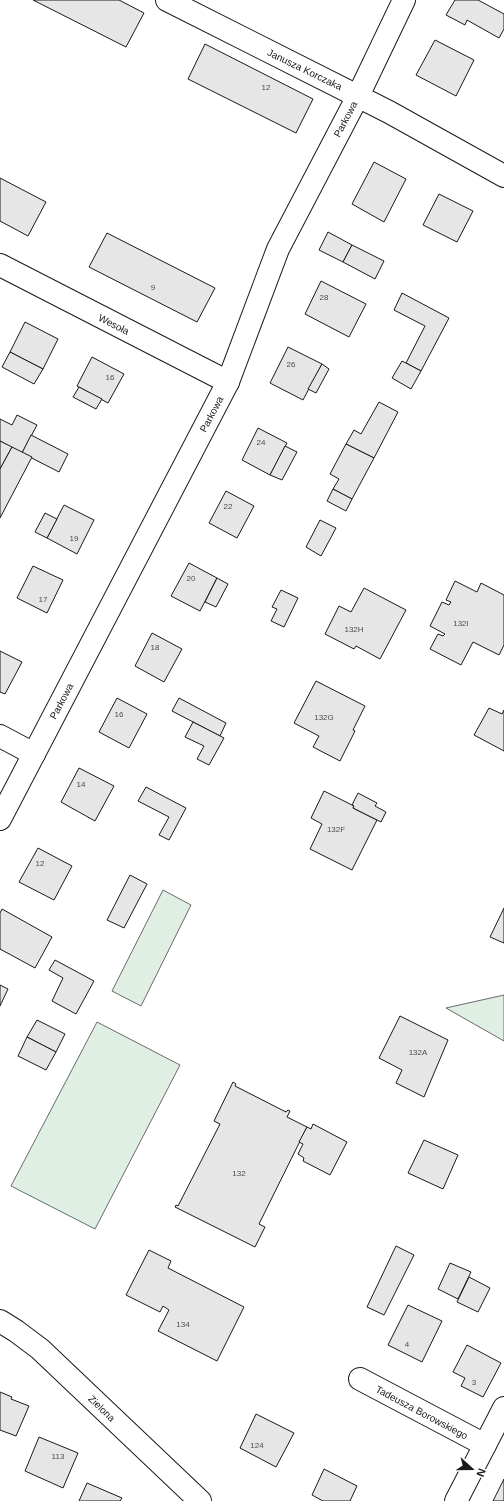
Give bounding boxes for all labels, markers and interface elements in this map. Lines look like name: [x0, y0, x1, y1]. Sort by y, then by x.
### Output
street label: Janusza Korczaka: [266, 47, 344, 92]
house number: 12: [262, 83, 271, 92]
street label: Parkowa: [331, 99, 360, 139]
house number: 9: [151, 283, 156, 292]
house number: 28: [320, 293, 329, 302]
street label: Wesoła: [96, 312, 131, 337]
house number: 26: [287, 360, 296, 369]
house number: 16: [106, 373, 115, 382]
street label: Parkowa: [197, 394, 226, 434]
house number: 24: [257, 438, 266, 447]
house number: 22: [224, 502, 233, 511]
house number: 19: [70, 534, 79, 543]
house number: 20: [187, 574, 196, 583]
house number: 17: [39, 595, 48, 604]
house number: 132I: [453, 619, 469, 628]
house number: 132H: [344, 625, 364, 634]
house number: 18: [151, 643, 160, 652]
street label: Parkowa: [47, 681, 76, 721]
house number: 16: [115, 710, 124, 719]
house number: 132G: [314, 713, 334, 722]
house number: 14: [77, 780, 86, 789]
house number: 132F: [327, 825, 345, 834]
house number: 12: [36, 859, 45, 868]
house number: 132A: [409, 1048, 428, 1057]
house number: 132: [232, 1169, 246, 1178]
house number: 134: [176, 1320, 190, 1329]
house number: 4: [405, 1340, 410, 1349]
house number: 3: [472, 1378, 477, 1387]
street label: Tadeusza Borowskiego: [374, 1383, 470, 1442]
street label: Zielona: [86, 1393, 118, 1424]
house number: 124: [250, 1441, 264, 1450]
north arrow: [452, 1449, 492, 1489]
house number: 113: [52, 1452, 65, 1461]
text: N: [474, 1467, 488, 1478]

